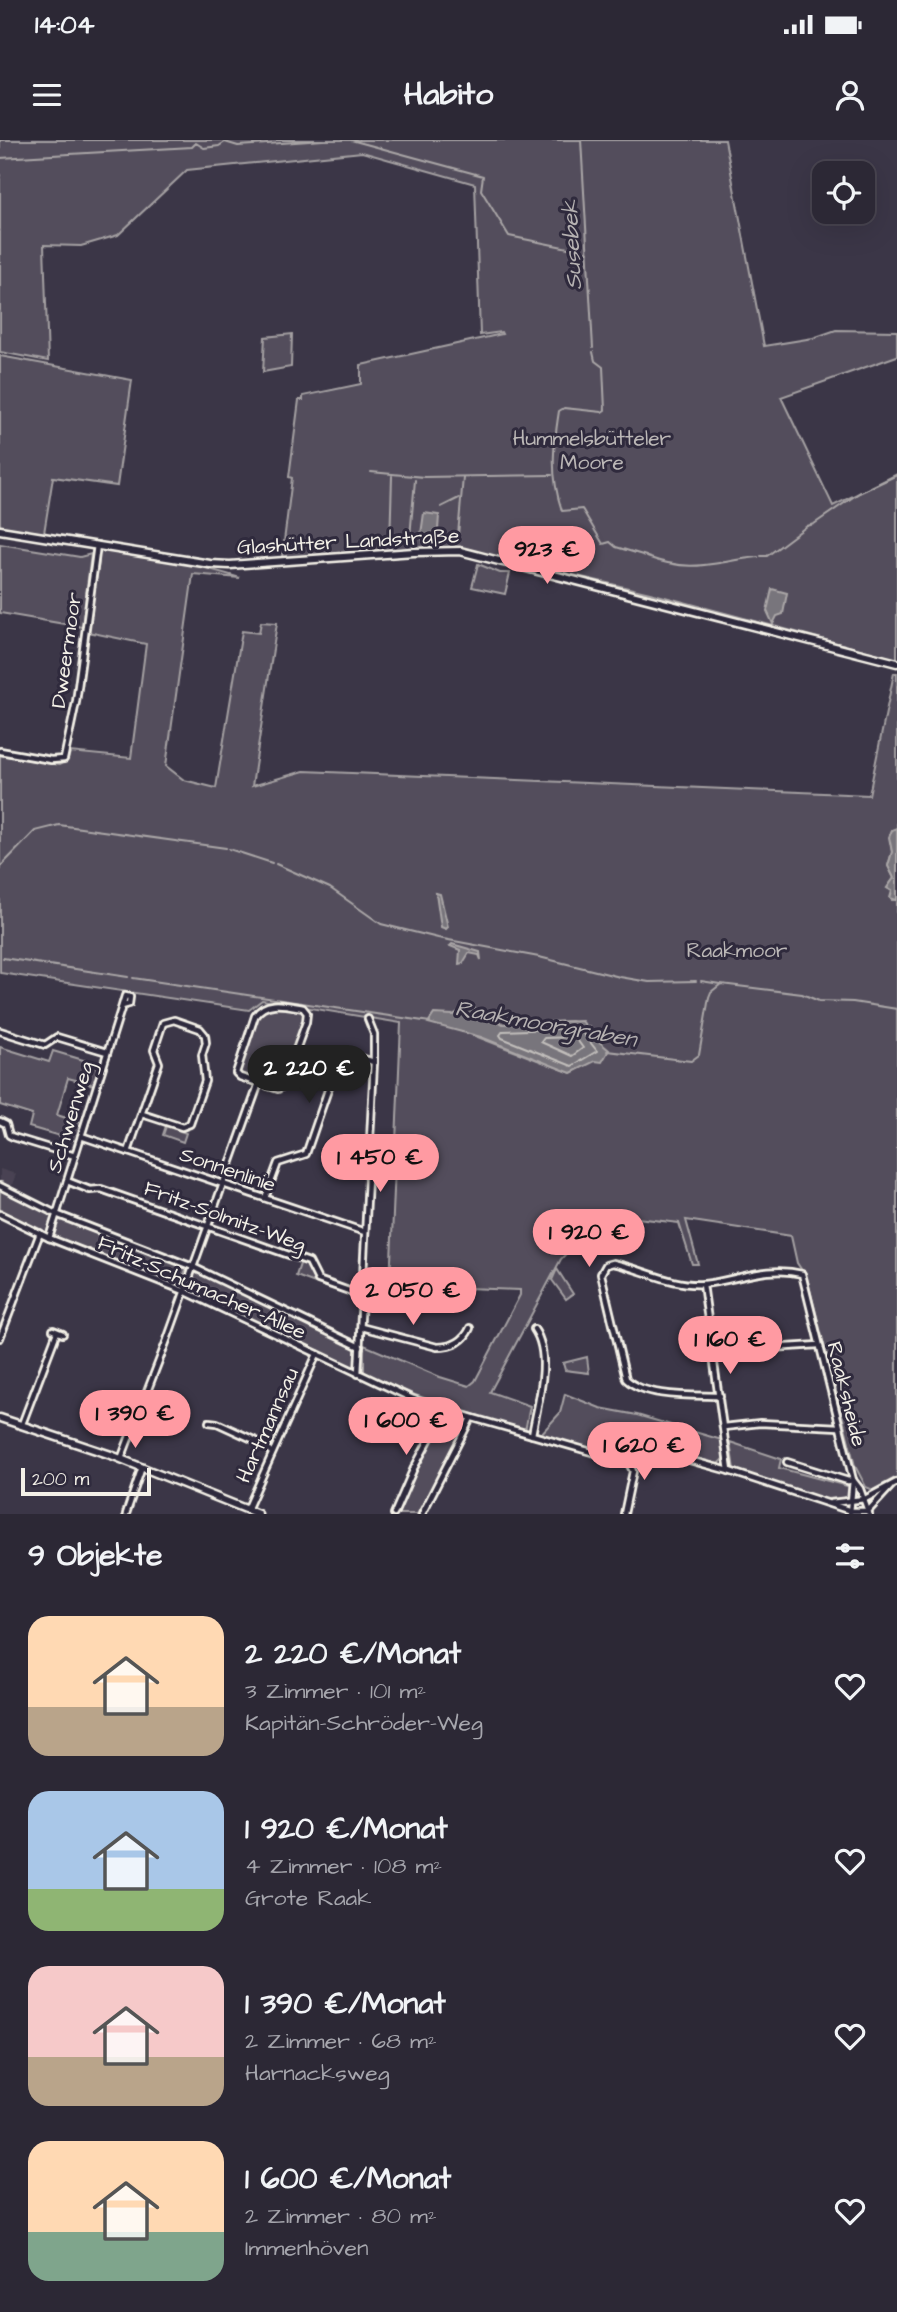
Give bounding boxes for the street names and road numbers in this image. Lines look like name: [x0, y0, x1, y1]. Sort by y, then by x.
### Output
street label: Glashütter Landstraße: [236, 521, 460, 562]
street label: Dweermoor: [44, 590, 89, 710]
street label: Schwenweg: [40, 1058, 103, 1177]
street label: Sonnenlinie: [176, 1140, 280, 1199]
street label: Fritz-Solmitz-Weg: [139, 1174, 310, 1261]
street label: Fritz-Schumacher-Allee: [93, 1228, 311, 1347]
street label: Raaksheide: [820, 1339, 874, 1449]
street label: Hartmannsau: [229, 1363, 306, 1487]

